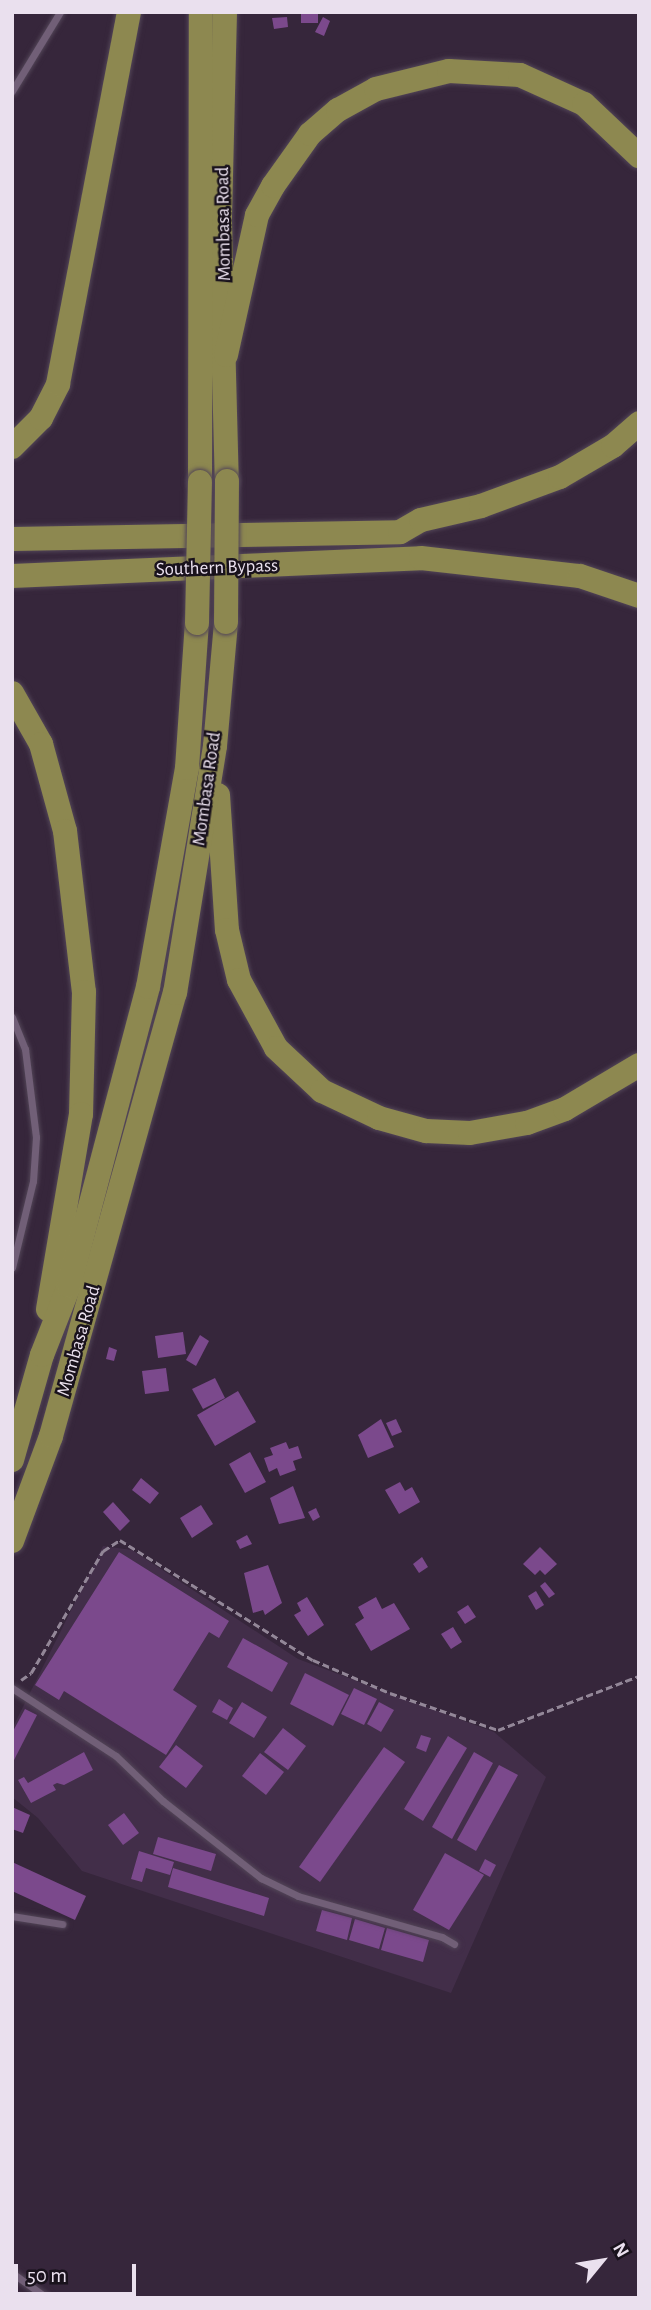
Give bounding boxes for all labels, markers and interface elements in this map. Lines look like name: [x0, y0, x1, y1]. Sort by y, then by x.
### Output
street label: Mombasa Road: [212, 167, 236, 281]
street label: Southern Bypass: [156, 554, 278, 582]
street label: Mombasa Road: [188, 731, 226, 847]
street label: Mombasa Road: [52, 1283, 106, 1399]
north arrow: [567, 2226, 637, 2296]
text: N: [609, 2240, 632, 2261]
scale bar: [18, 2250, 140, 2294]
text: 50 m: [27, 2265, 67, 2286]

